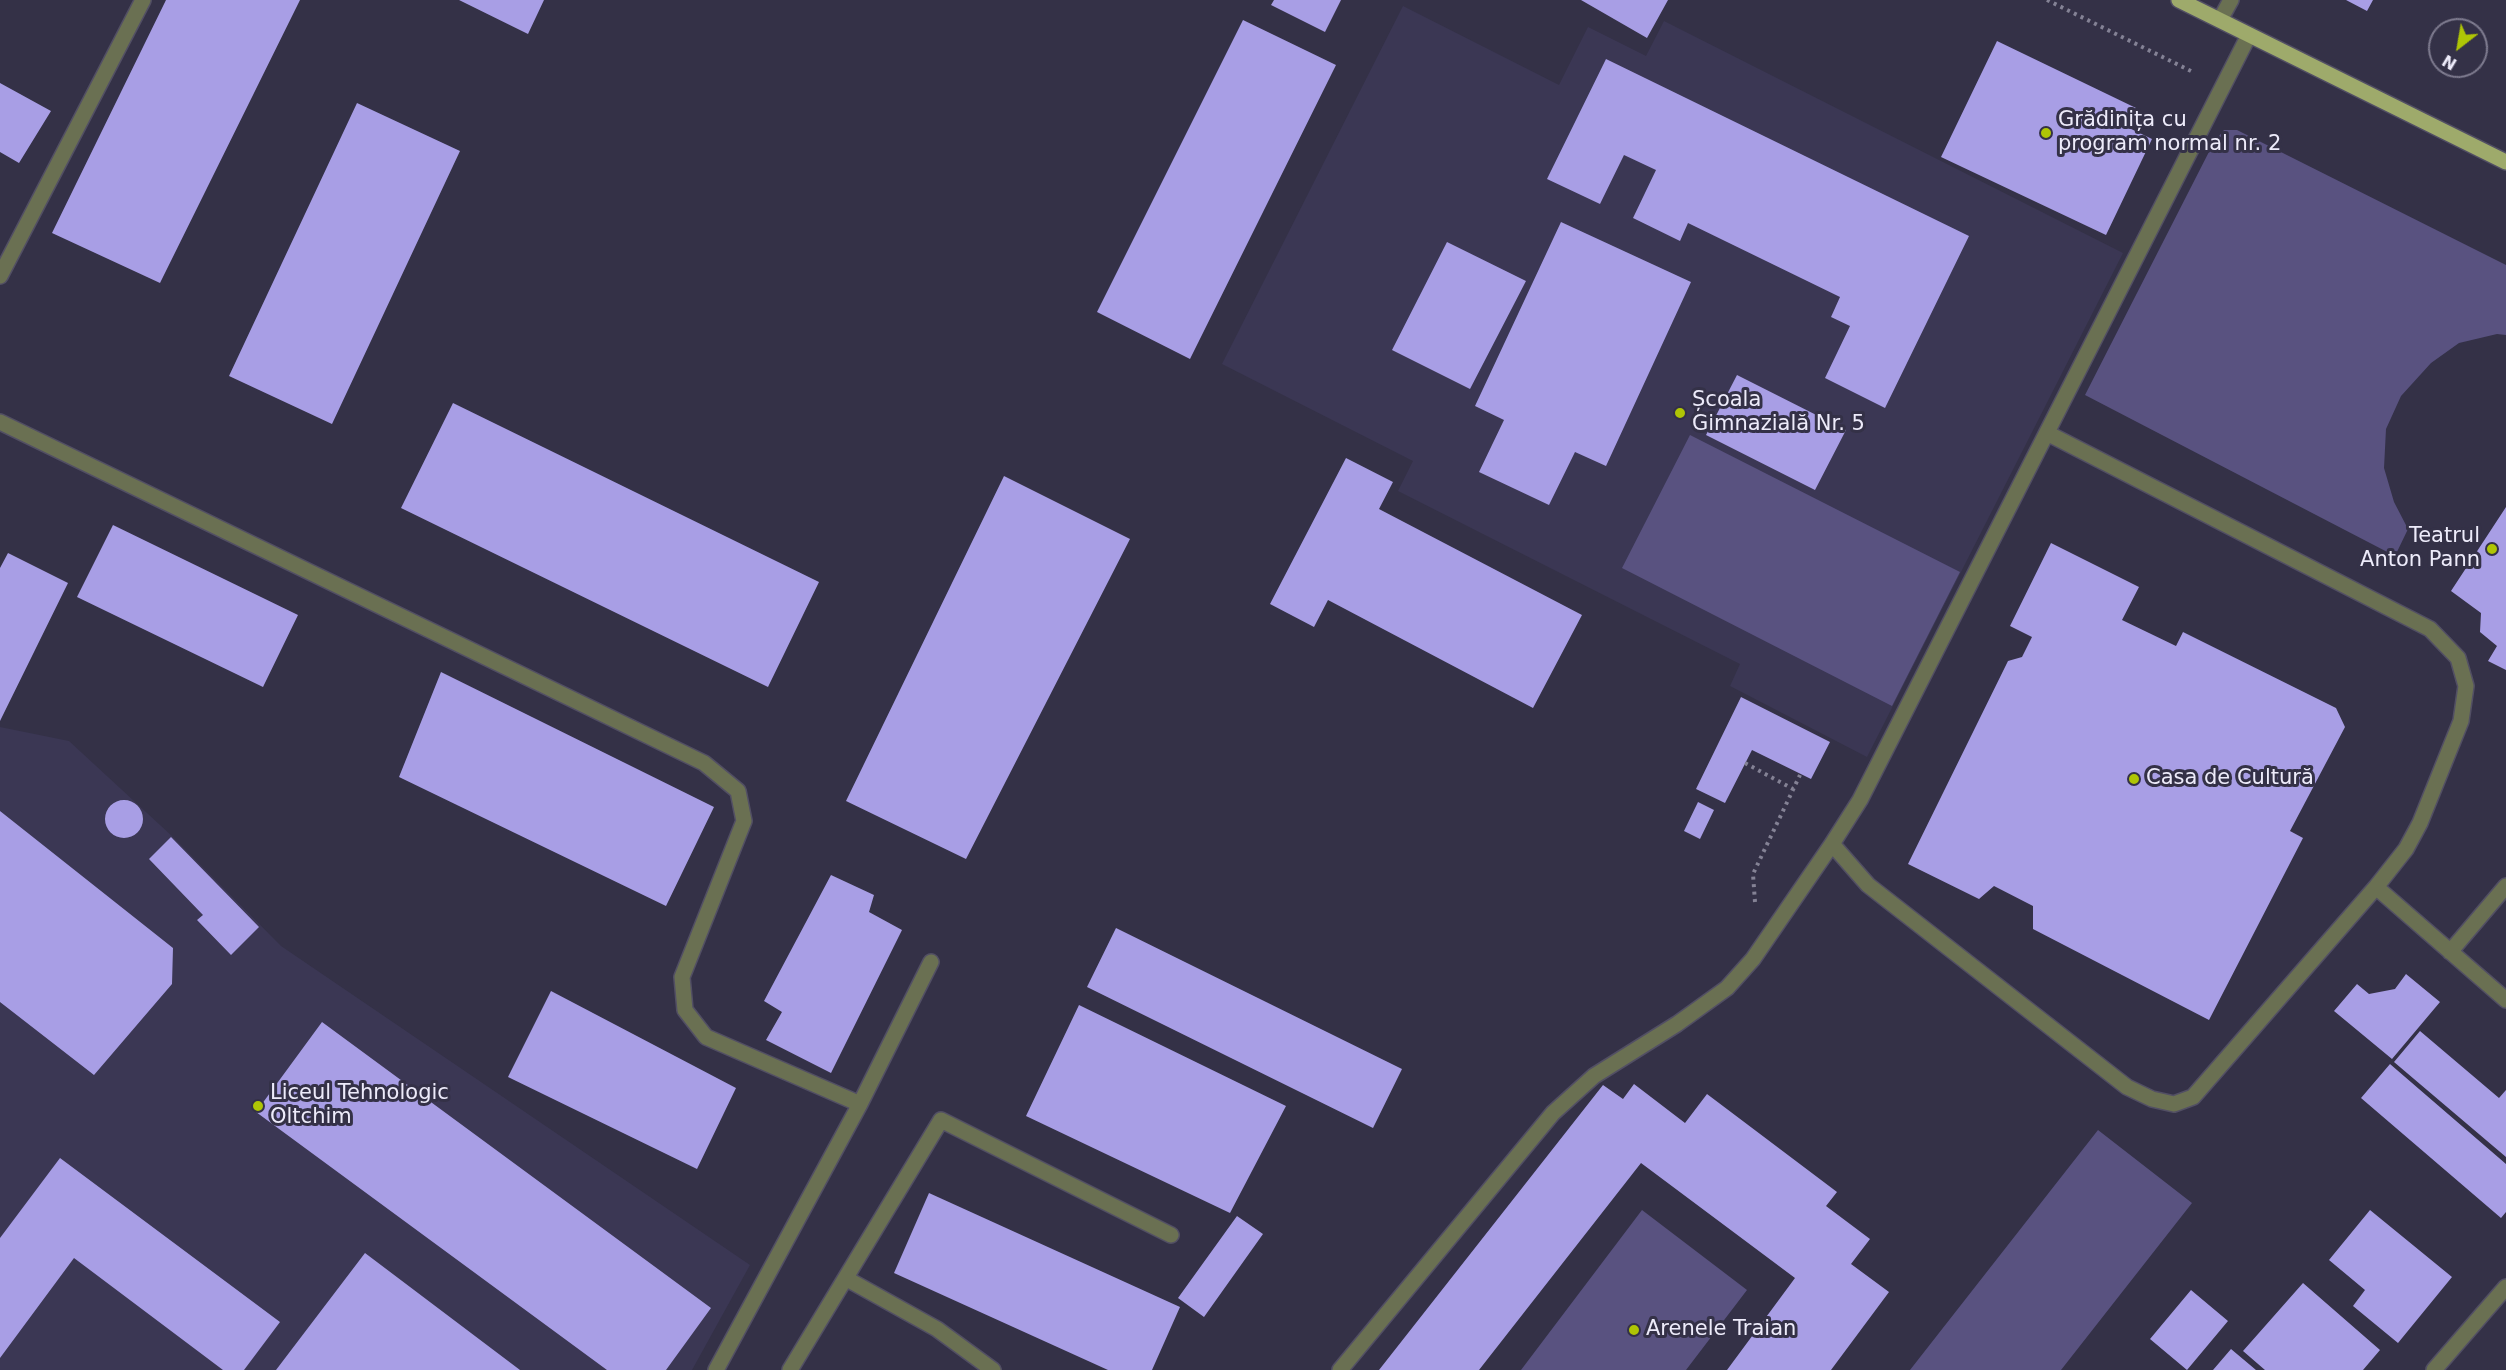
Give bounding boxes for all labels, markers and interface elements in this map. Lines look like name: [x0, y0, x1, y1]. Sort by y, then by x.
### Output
north arrow: [2428, 18, 2488, 78]
text: N: [2439, 51, 2460, 74]
place label: Grădinița cu program normal nr. 2: [2058, 108, 2281, 158]
marker: Grădinița cu program normal nr. 2: [2039, 126, 2053, 140]
place label: Școala Gimnazială Nr. 5: [1692, 388, 1865, 438]
marker: Școala Gimnazială Nr. 5: [1673, 406, 1687, 420]
place label: Teatrul Anton Pann: [2360, 524, 2480, 574]
marker: Teatrul Anton Pann: [2485, 542, 2499, 556]
place label: Casa de Cultură: [2146, 766, 2314, 792]
marker: Casa de Cultură: [2127, 772, 2141, 786]
place label: Liceul Tehnologic Oltchim: [270, 1081, 449, 1131]
marker: Liceul Tehnologic Oltchim: [251, 1099, 265, 1113]
place label: Arenele Traian: [1646, 1317, 1796, 1343]
marker: Arenele Traian: [1627, 1323, 1641, 1337]

